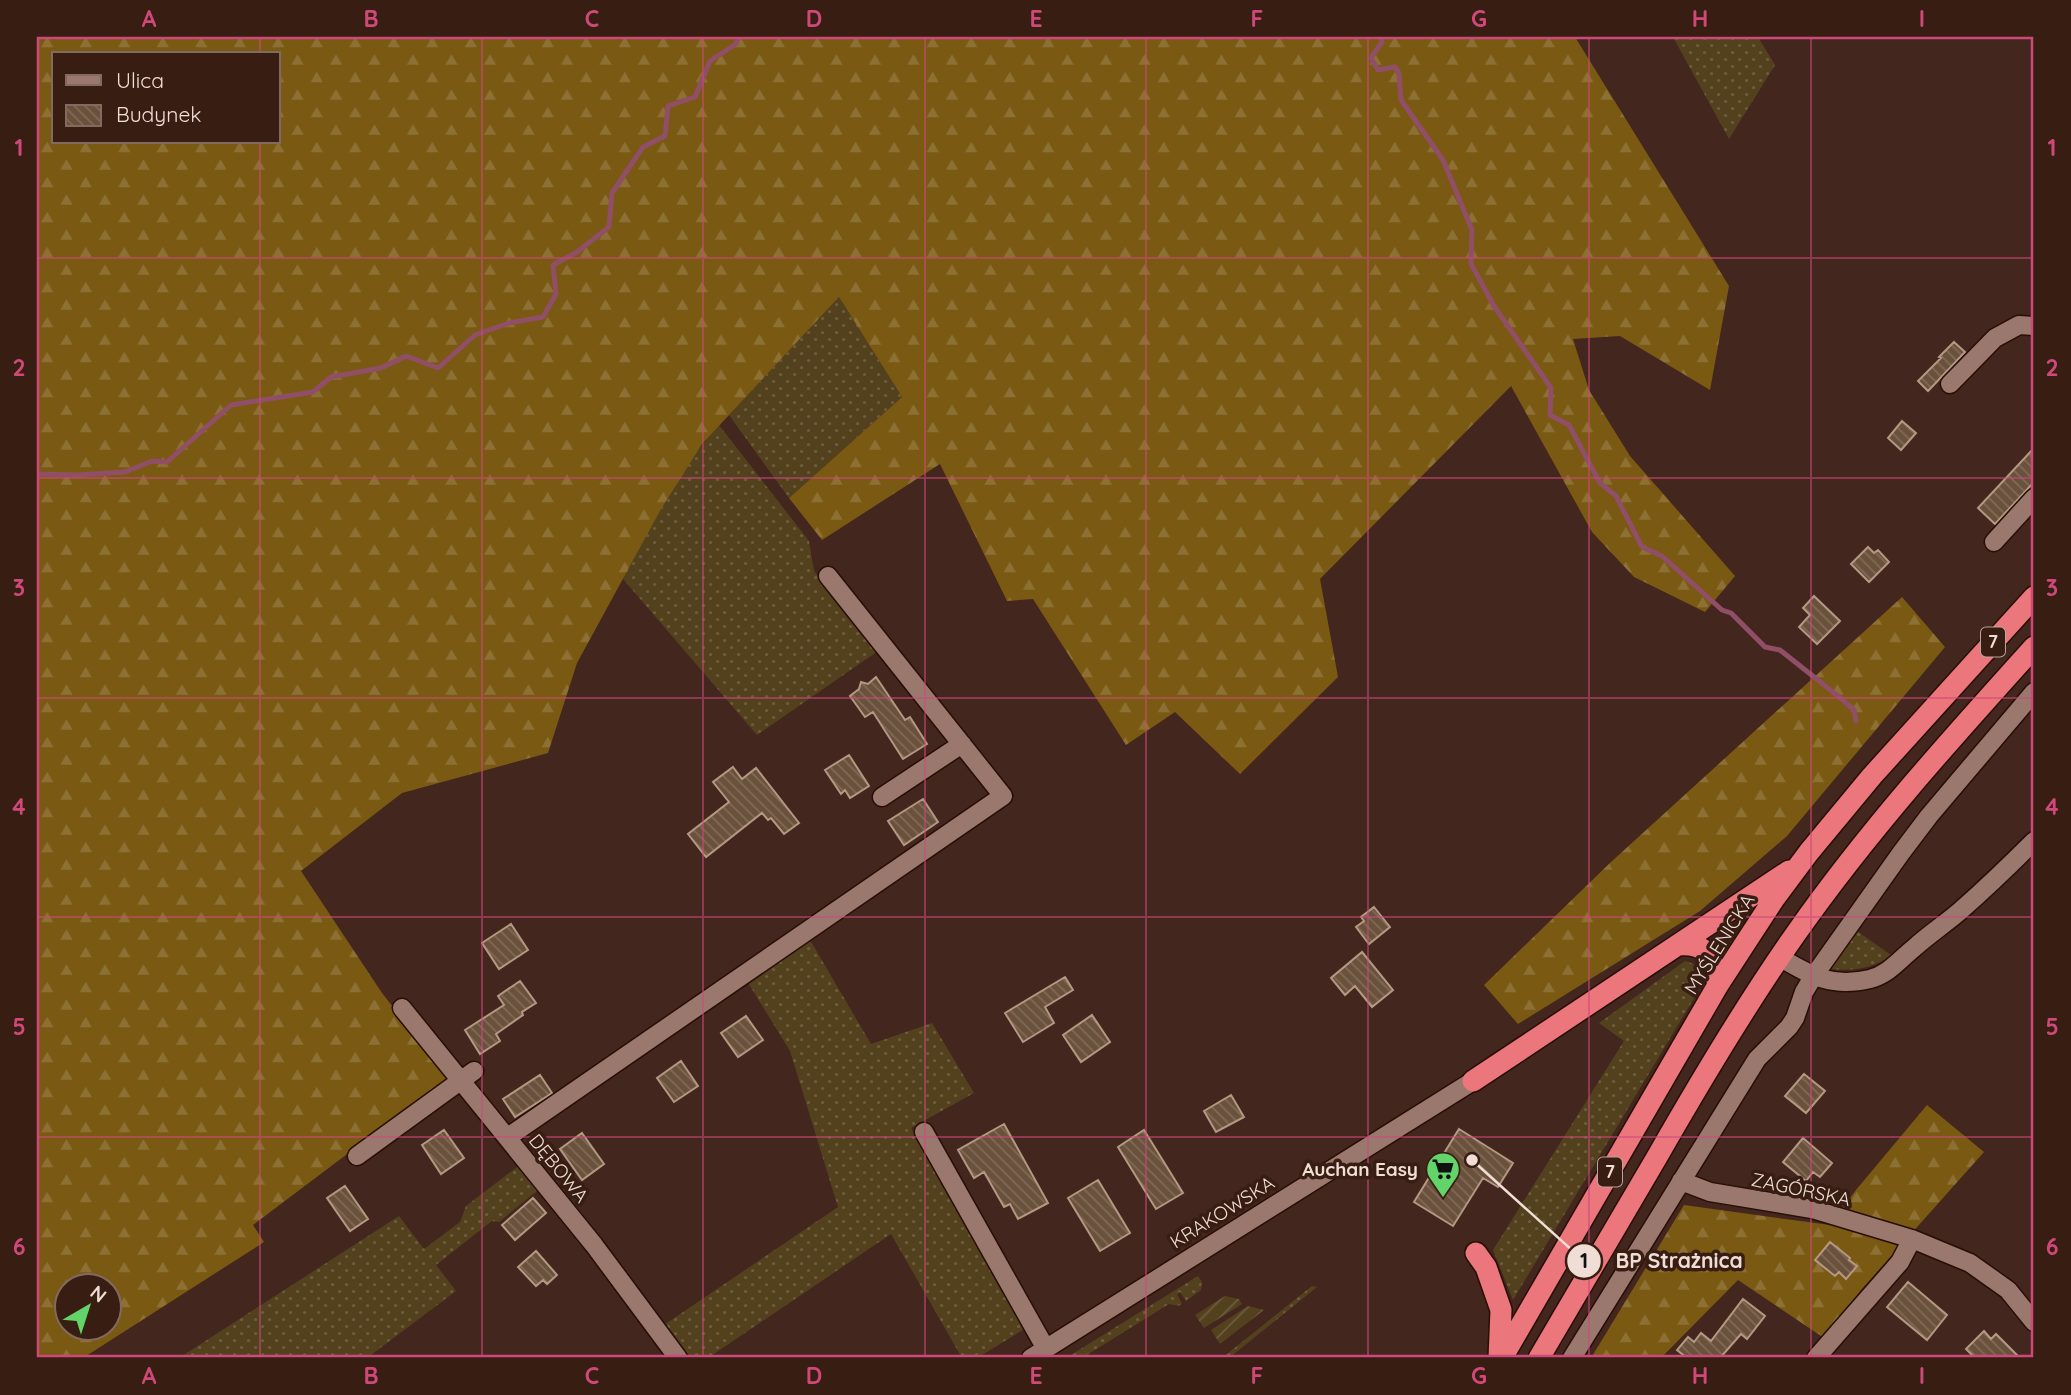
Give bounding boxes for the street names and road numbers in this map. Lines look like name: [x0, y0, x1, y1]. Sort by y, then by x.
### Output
road number: 7: [1981, 628, 2005, 656]
street label: MYŚLENICKA: [1679, 889, 1759, 999]
street label: DĘBOWA: [524, 1129, 594, 1207]
road number: 7: [1598, 1157, 1622, 1186]
street label: ZAGÓRSKA: [1749, 1167, 1853, 1211]
street label: KRAKOWSKA: [1165, 1170, 1279, 1254]

